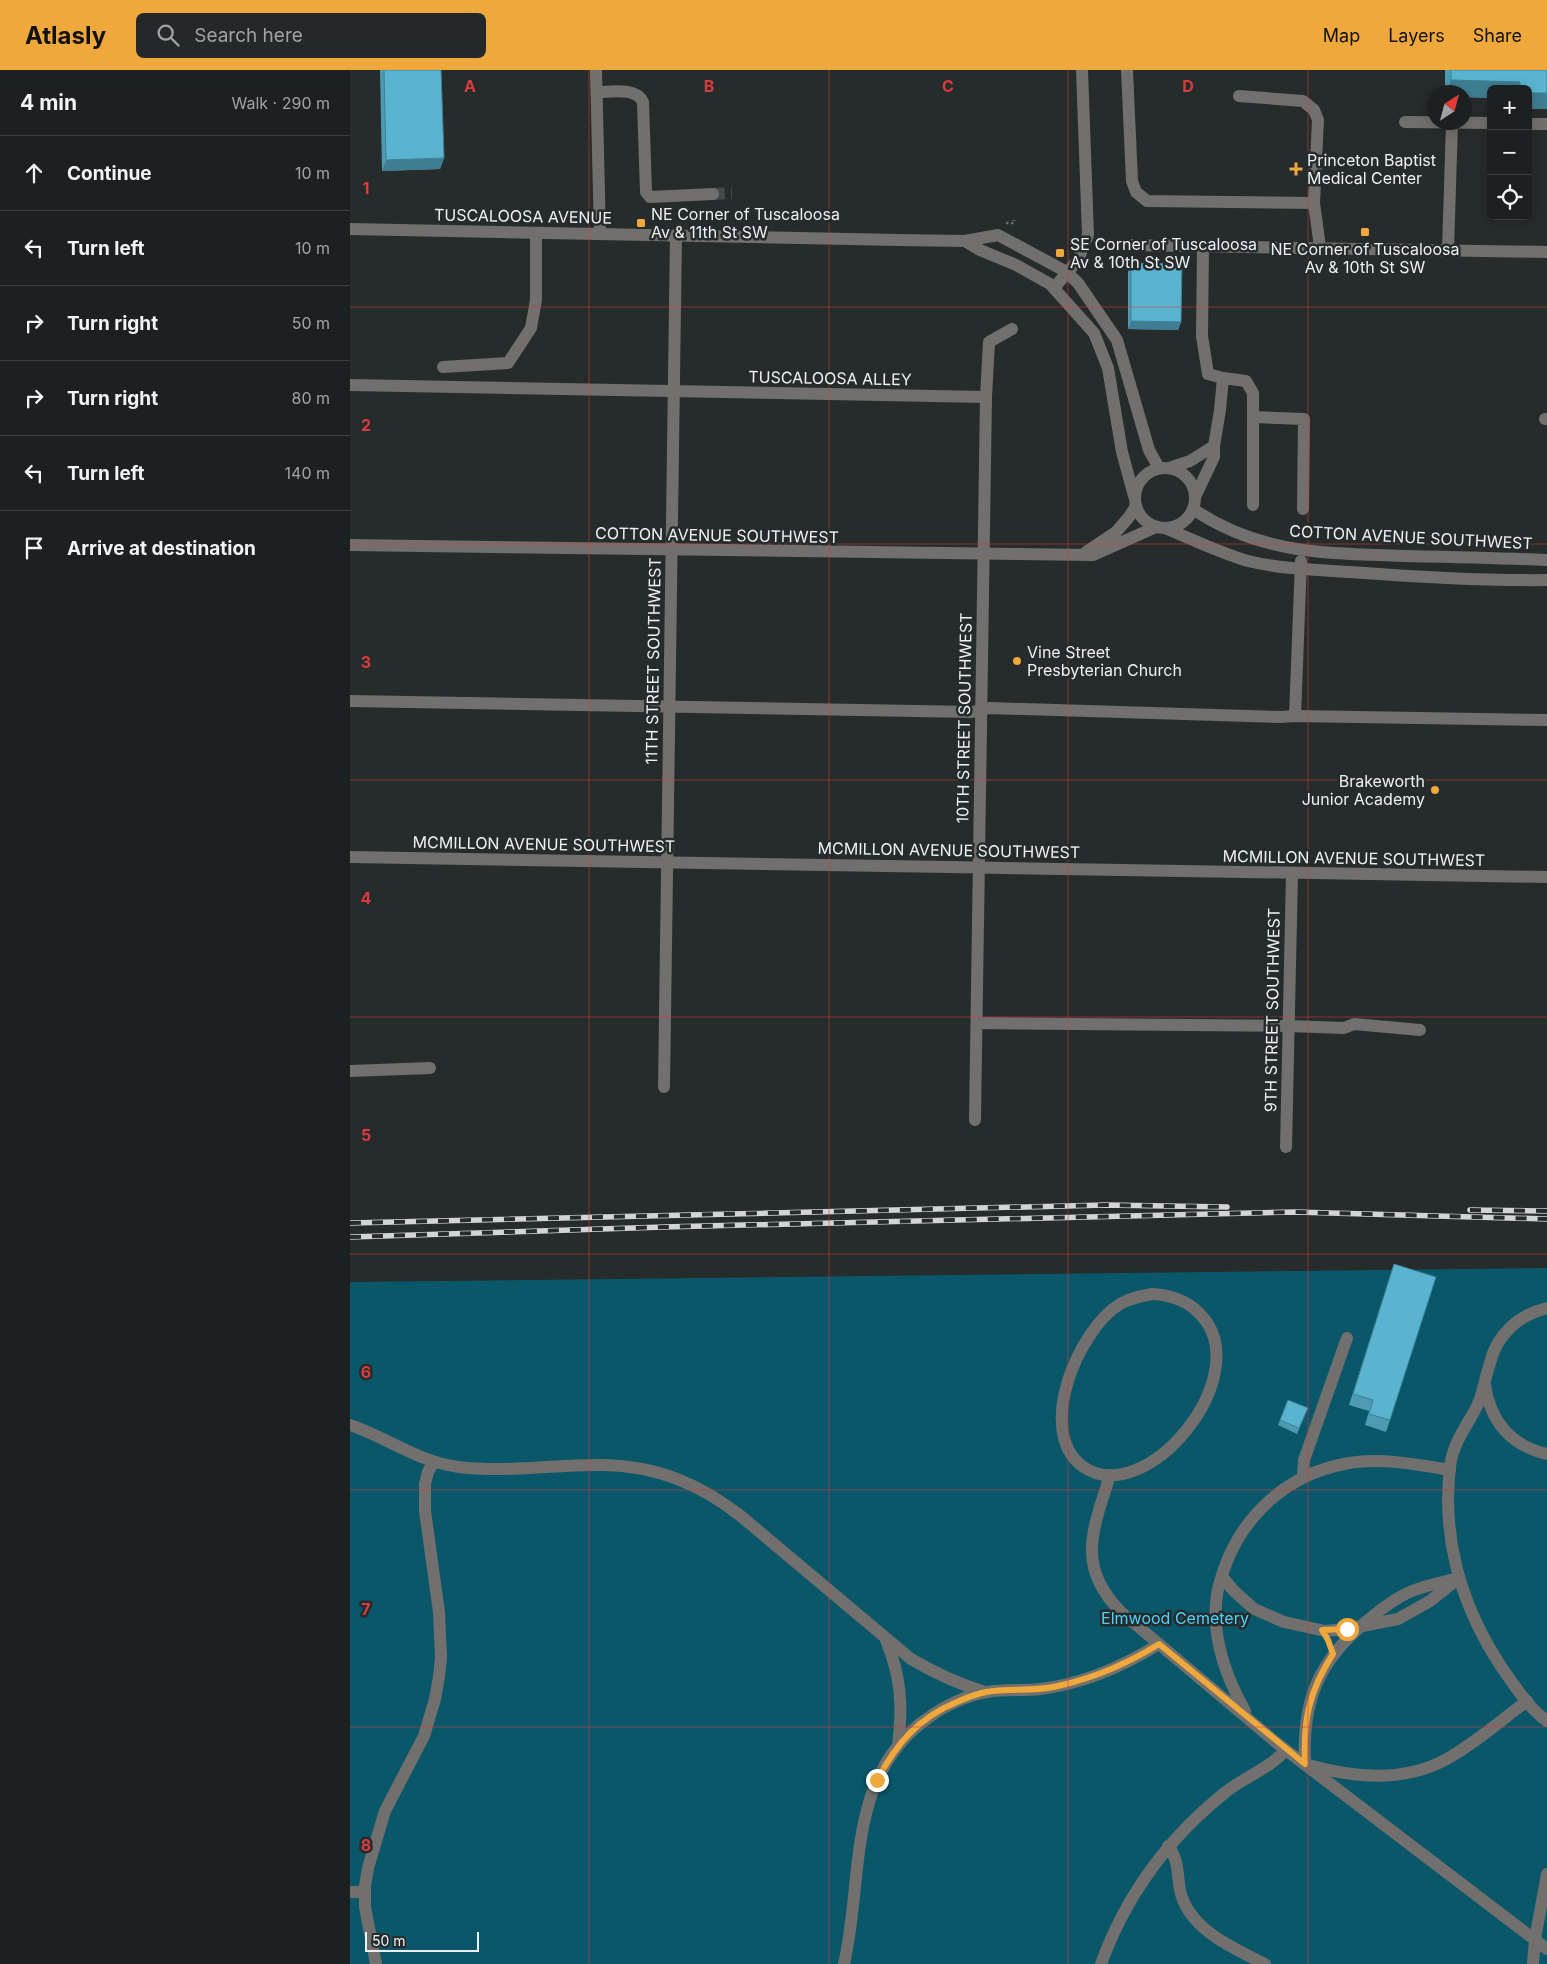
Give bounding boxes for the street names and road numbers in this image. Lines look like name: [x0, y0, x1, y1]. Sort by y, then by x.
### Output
street label: TUSCALOOSA AVENUE: [434, 204, 612, 228]
street label: TUSCALOOSA ALLEY: [748, 367, 912, 389]
street label: COTTON AVENUE SOUTHWEST: [1289, 521, 1533, 553]
street label: COTTON AVENUE SOUTHWEST: [595, 523, 839, 547]
street label: 11TH STREET SOUTHWEST: [641, 557, 665, 765]
street label: 10TH STREET SOUTHWEST: [952, 612, 976, 824]
street label: MCMILLON AVENUE SOUTHWEST: [413, 832, 675, 856]
street label: MCMILLON AVENUE SOUTHWEST: [818, 838, 1080, 862]
street label: MCMILLON AVENUE SOUTHWEST: [1223, 846, 1485, 870]
street label: 9TH STREET SOUTHWEST: [1260, 908, 1284, 1112]

